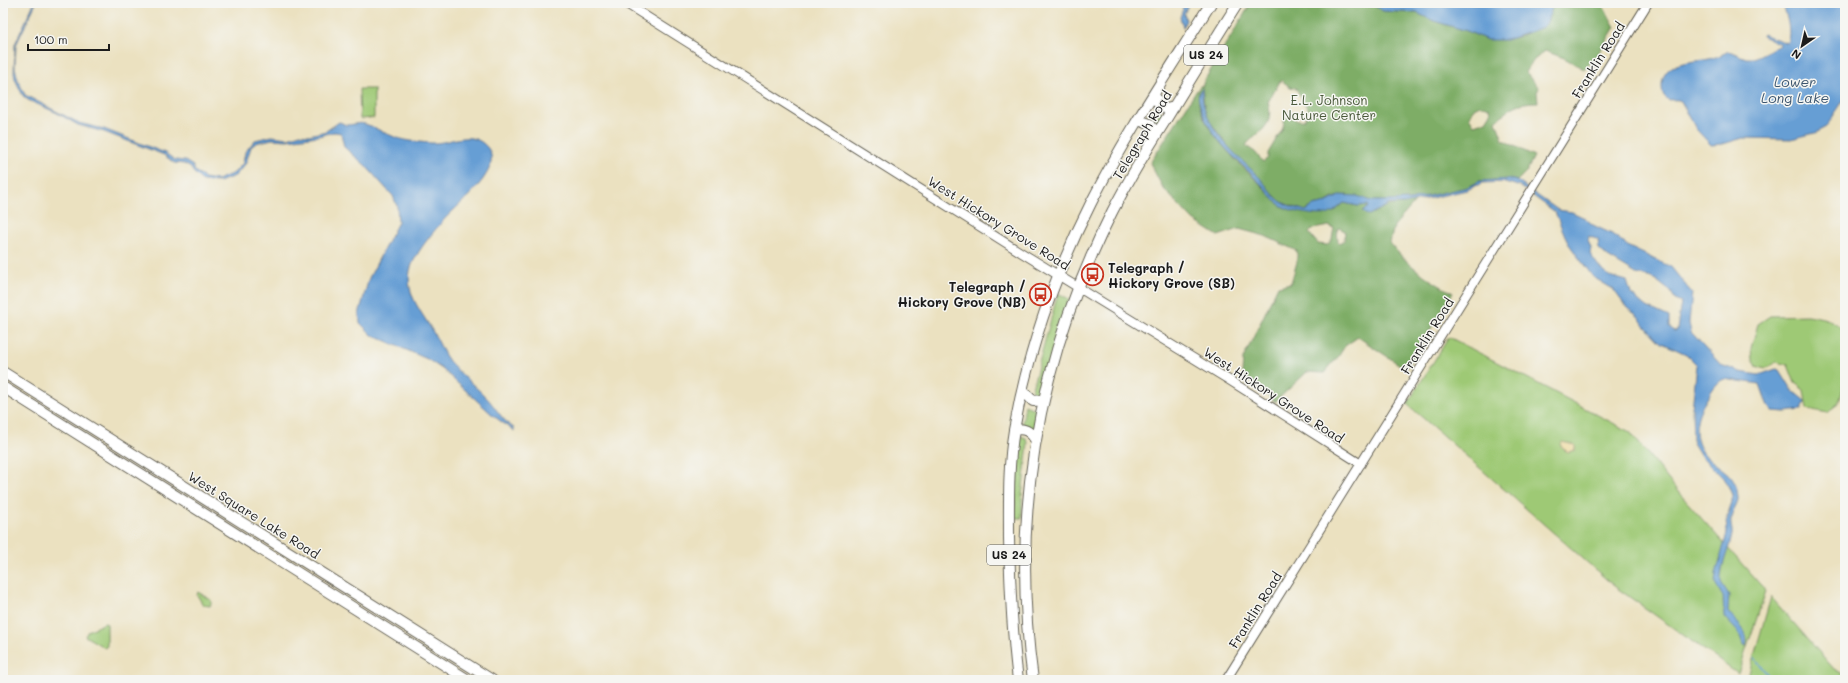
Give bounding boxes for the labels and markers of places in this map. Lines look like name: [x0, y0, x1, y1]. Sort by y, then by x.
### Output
place label: Telegraph / Hickory Grove (SB): [1108, 259, 1235, 292]
bus stop icon: Telegraph / Hickory Grove (SB): [1080, 262, 1106, 288]
place label: Telegraph / Hickory Grove (NB): [897, 278, 1026, 311]
bus stop icon: Telegraph / Hickory Grove (NB): [1028, 281, 1054, 307]

